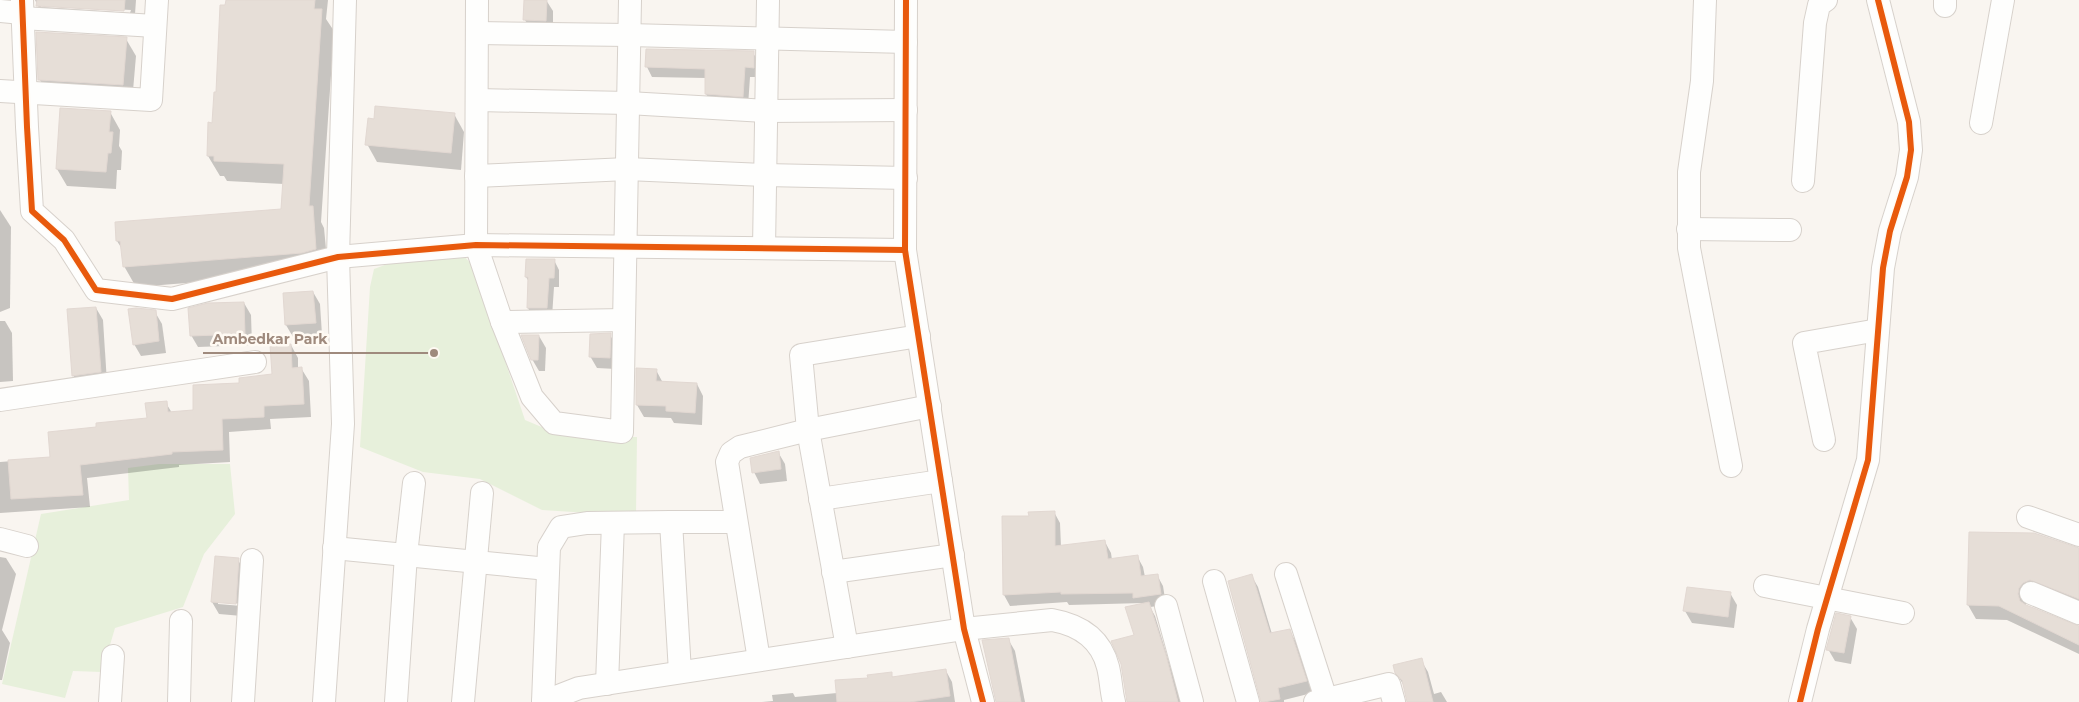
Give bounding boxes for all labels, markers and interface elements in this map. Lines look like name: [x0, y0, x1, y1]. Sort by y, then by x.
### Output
callout: Ambedkar Park: [203, 324, 338, 353]
text: Ambedkar Park: [211, 330, 328, 348]

